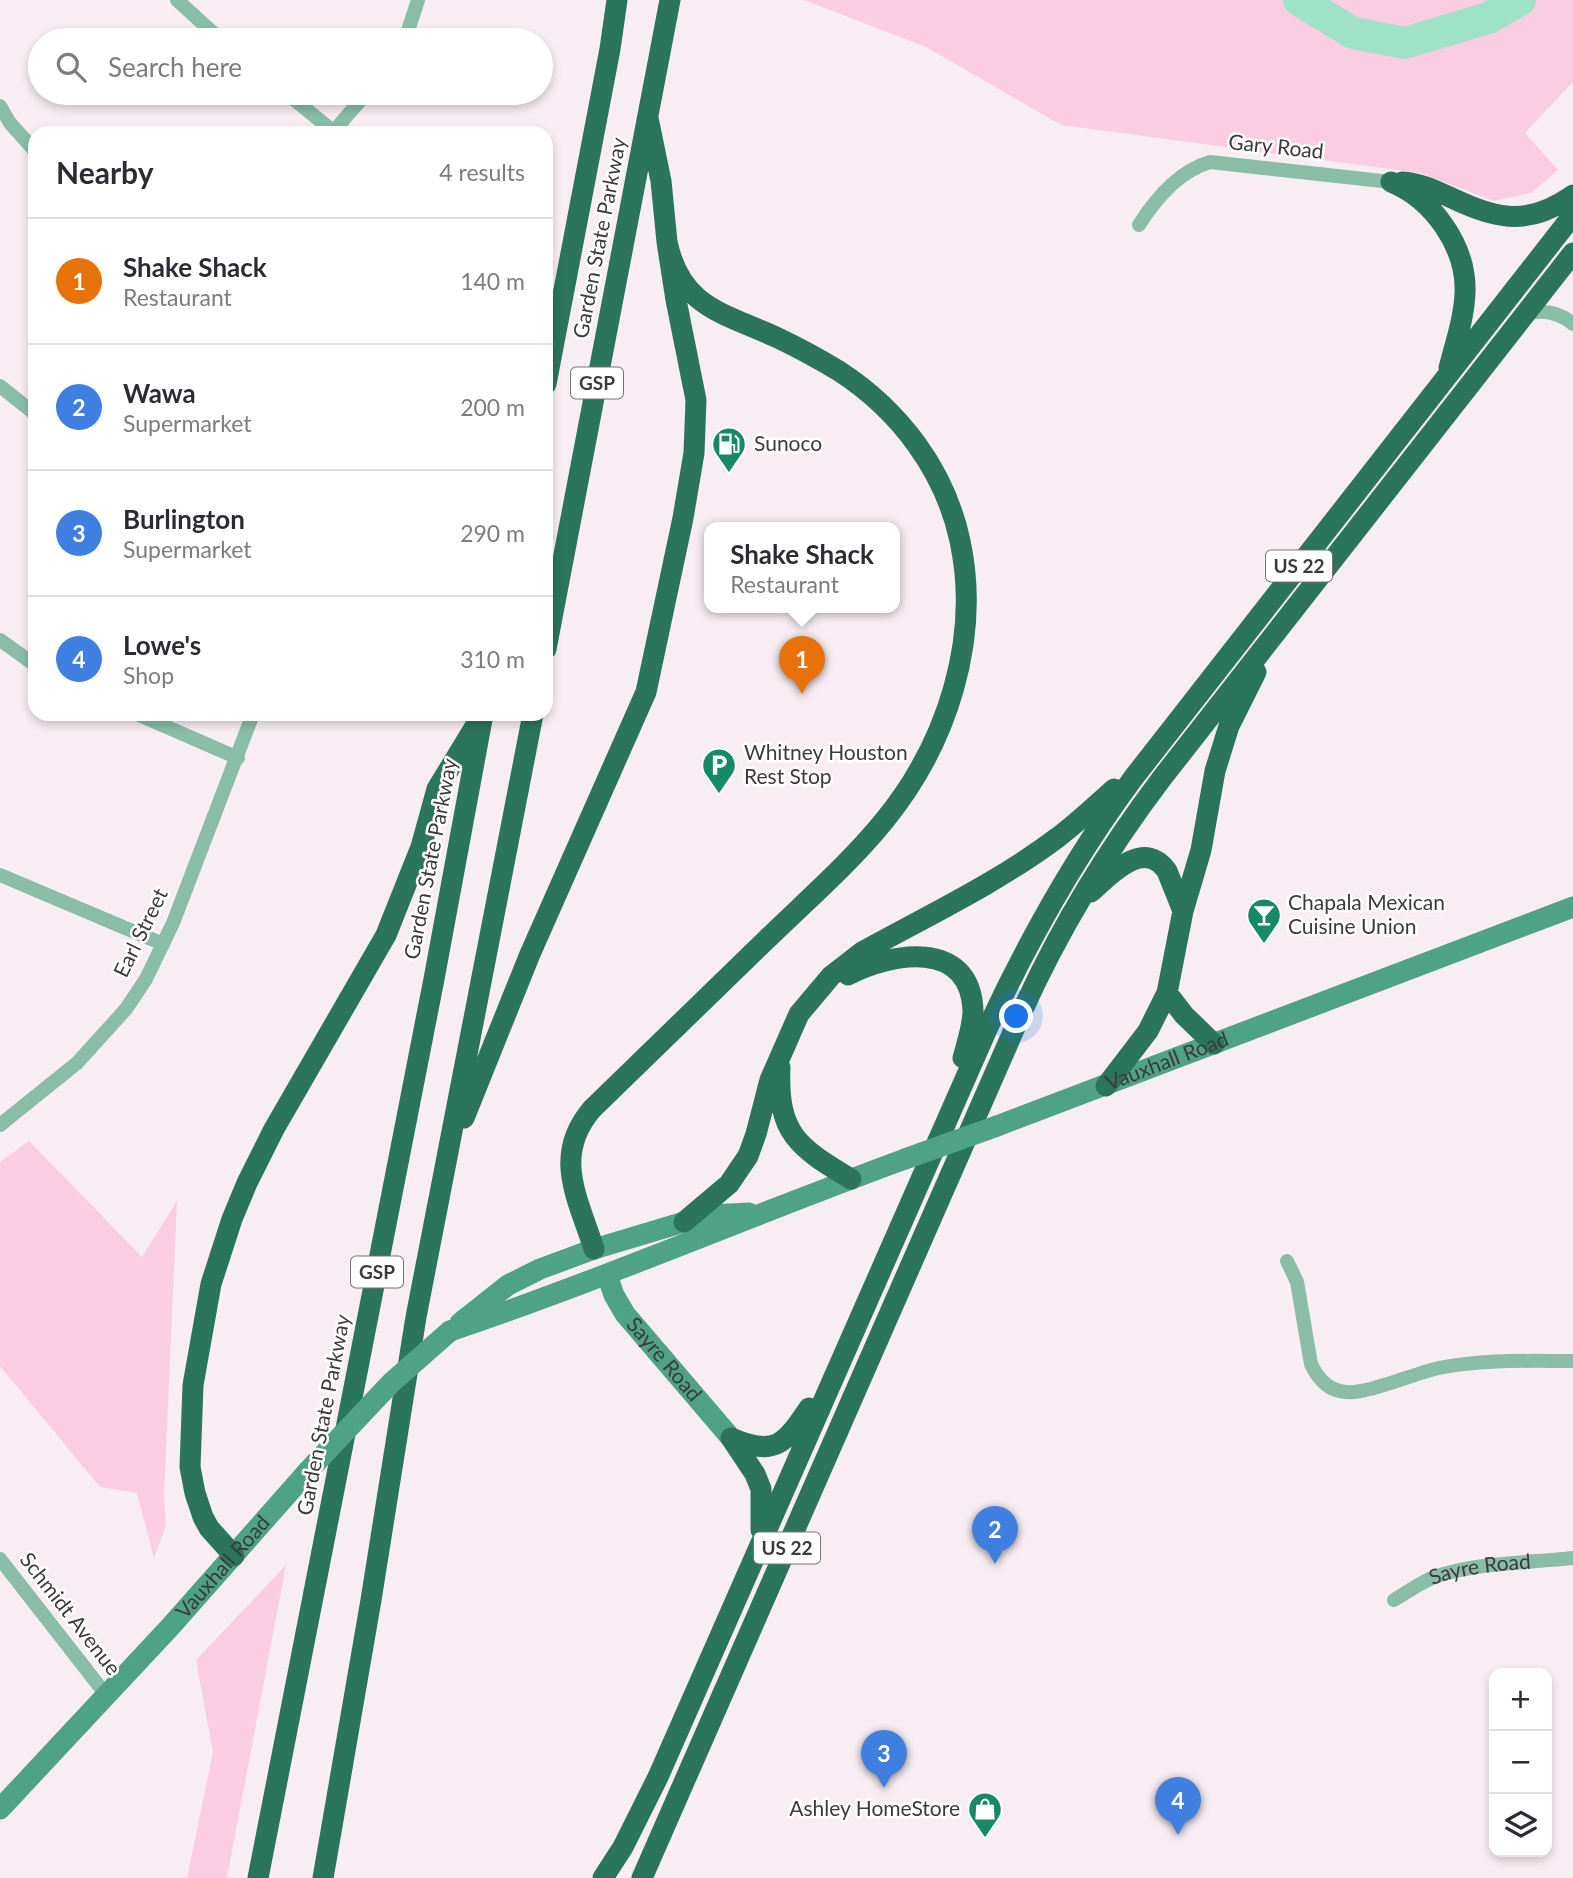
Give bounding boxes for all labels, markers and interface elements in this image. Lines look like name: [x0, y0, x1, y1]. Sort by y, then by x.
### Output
search box: [28, 28, 553, 105]
icon: search: [52, 48, 90, 86]
text: Search here: [108, 51, 242, 83]
street label: Gary Road: [1227, 128, 1325, 163]
street label: Garden State Parkway: [567, 135, 630, 340]
text: Nearby: [56, 154, 154, 190]
text: 4 results: [439, 158, 525, 186]
text: Shake Shack: [123, 251, 267, 283]
text: 1: [72, 267, 86, 295]
text: 140 m: [460, 267, 525, 295]
text: Restaurant: [123, 283, 232, 311]
road number: GSP: [571, 368, 623, 398]
text: Wawa: [123, 377, 196, 409]
text: 2: [72, 393, 86, 421]
text: 200 m: [460, 393, 525, 421]
text: Supermarket: [123, 409, 252, 437]
fuel station icon: Sunoco: [710, 425, 748, 474]
place label: Sunoco: [754, 430, 822, 455]
text: Burlington: [123, 503, 245, 535]
text: 3: [72, 519, 86, 547]
text: 290 m: [460, 519, 525, 547]
popup: [704, 522, 900, 613]
text: Supermarket: [123, 535, 252, 563]
text: Shake Shack: [730, 538, 874, 570]
road number: US 22: [1266, 551, 1332, 582]
text: Restaurant: [730, 570, 839, 598]
text: Lowe's: [123, 629, 201, 661]
pin: 1: [779, 636, 825, 694]
text: 4: [72, 645, 86, 673]
text: 310 m: [460, 645, 525, 673]
text: Shop: [123, 661, 174, 689]
place label: Whitney Houston Rest Stop: [744, 739, 908, 788]
parking icon: Whitney Houston Rest Stop: [700, 746, 738, 795]
street label: Garden State Parkway: [398, 756, 461, 961]
street label: Earl Street: [107, 883, 172, 981]
place label: Chapala Mexican Cuisine Union: [1288, 889, 1445, 938]
bar icon: Chapala Mexican Cuisine Union: [1245, 896, 1283, 945]
your location: [999, 999, 1033, 1033]
street label: Vauxhall Road: [1102, 1025, 1232, 1095]
road number: GSP: [351, 1256, 403, 1288]
street label: Sayre Road: [622, 1311, 708, 1406]
street label: Garden State Parkway: [291, 1312, 354, 1517]
pin: 2: [972, 1506, 1018, 1564]
street label: Vauxhall Road: [170, 1509, 274, 1623]
road number: US 22: [754, 1532, 820, 1564]
street label: Schmidt Avenue: [16, 1547, 127, 1679]
street label: Sayre Road: [1425, 1548, 1531, 1589]
map controls: [1489, 1668, 1552, 1857]
button: +: [1489, 1668, 1552, 1731]
pin: 3: [861, 1730, 907, 1788]
button: −: [1489, 1731, 1552, 1794]
pin: 4: [1155, 1777, 1201, 1835]
shop icon: Ashley HomeStore: [966, 1790, 1004, 1839]
button: layers: [1489, 1794, 1552, 1857]
place label: Ashley HomeStore: [789, 1795, 960, 1820]

